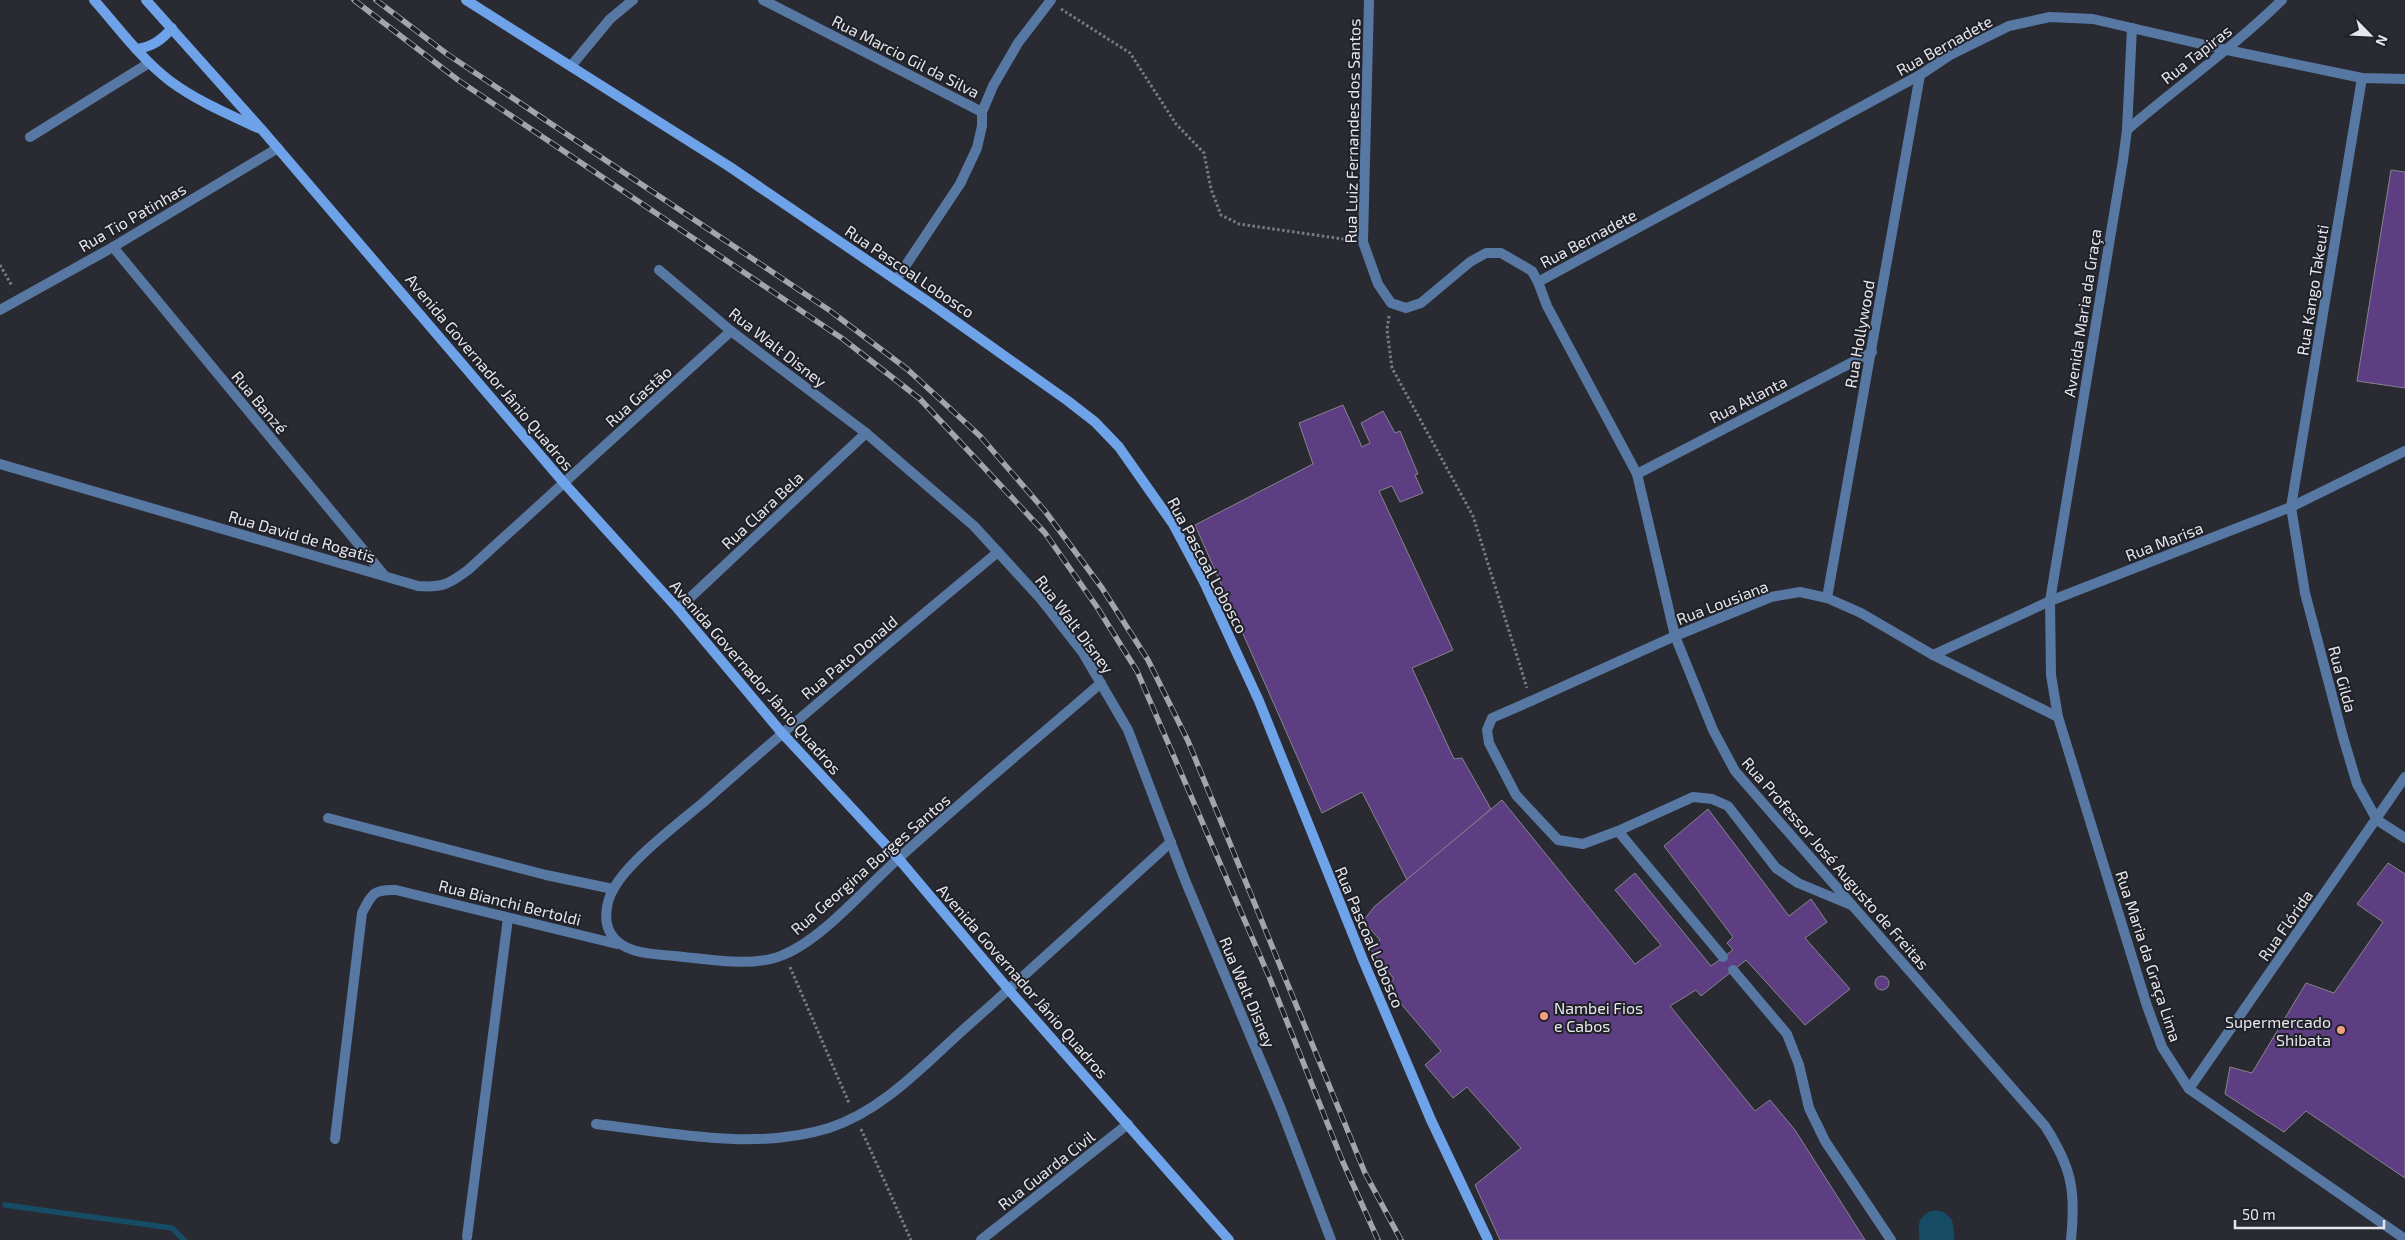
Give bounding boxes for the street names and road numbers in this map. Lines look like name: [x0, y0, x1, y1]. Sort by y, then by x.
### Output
street label: Rua Marcio Gil da Silva: [829, 11, 983, 101]
street label: Rua Bernadete: [1893, 11, 1995, 79]
street label: Rua Luiz Fernandes dos Santos: [1341, 18, 1363, 244]
street label: Rua Tapiras: [2157, 21, 2235, 87]
street label: Rua Tio Patinhas: [75, 179, 189, 255]
street label: Rua Bernadete: [1536, 205, 1640, 271]
street label: Rua Pascoal Lobosco: [842, 221, 978, 321]
street label: Rua Kango Takeuti: [2292, 223, 2332, 357]
street label: Avenida Maria da Graça: [2059, 227, 2106, 399]
street label: Avenida Governador Jânio Quadros: [401, 270, 578, 475]
street label: Rua Hollywood: [1840, 279, 1878, 389]
street label: Rua Walt Disney: [726, 303, 831, 391]
street label: Rua Gastão: [601, 361, 675, 431]
street label: Rua Banzé: [228, 367, 292, 437]
street label: Rua Atlanta: [1706, 371, 1790, 427]
street label: Rua Clara Bela: [717, 467, 807, 553]
street label: Rua Pascoal Lobosco: [1164, 494, 1252, 636]
street label: Rua David de Rogatis: [226, 506, 378, 566]
street label: Rua Marisa: [2123, 518, 2205, 564]
street label: Rua Walt Disney: [1032, 571, 1118, 677]
street label: Avenida Governador Jânio Quadros: [666, 576, 845, 779]
street label: Rua Lousiana: [1673, 576, 1771, 628]
street label: Rua Pato Donald: [797, 611, 901, 703]
street label: Rua Gilda: [2325, 644, 2361, 714]
street label: Rua Professor José Augusto de Freitas: [1739, 753, 1933, 973]
street label: Rua Georgina Borges Santos: [786, 790, 954, 938]
street label: Rua Pascoal Lobosco: [1332, 864, 1408, 1010]
street label: Rua Maria da Graça Lima: [2111, 868, 2186, 1044]
street label: Rua Bianchi Bertoldi: [437, 875, 583, 929]
street label: Avenida Governador Jânio Quadros: [933, 880, 1112, 1083]
street label: Rua Flórida: [2254, 886, 2316, 964]
street label: Rua Walt Disney: [1216, 934, 1280, 1051]
street label: Rua Guarda Civil: [994, 1126, 1098, 1214]

